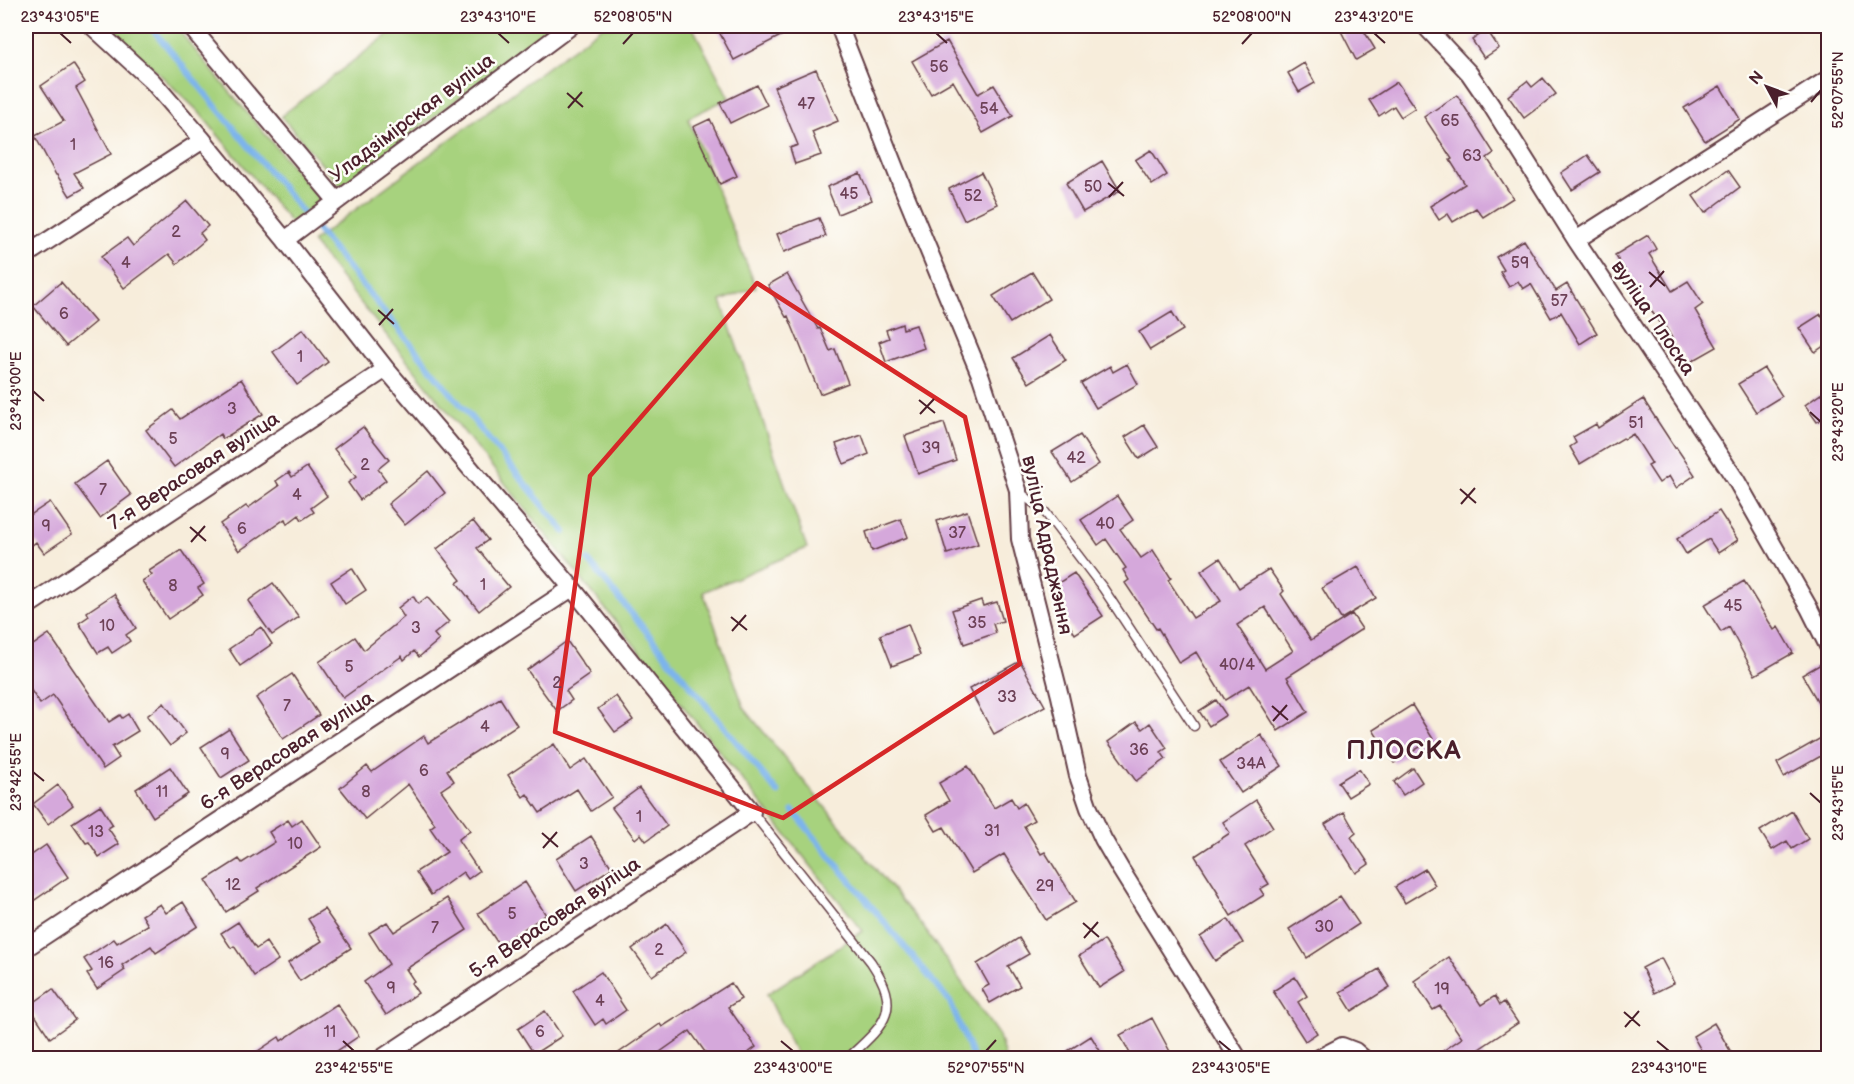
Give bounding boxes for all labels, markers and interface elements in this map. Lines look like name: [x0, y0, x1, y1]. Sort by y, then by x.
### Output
text: 23°43'05"E: [20, 8, 100, 27]
text: 23°43'10"E: [460, 8, 536, 27]
text: 52°08'05"N: [593, 8, 673, 27]
text: 23°43'15"E: [898, 8, 974, 27]
text: 52°08'00"N: [1212, 8, 1292, 27]
text: 23°43'20"E: [1334, 8, 1414, 27]
street label: Уладзімірская вуліца: [325, 48, 499, 188]
text: 52°07'55"N: [1829, 51, 1848, 129]
north arrow: [1737, 57, 1797, 117]
house number: 56: [930, 58, 949, 77]
text: N: [1746, 67, 1768, 89]
house number: 47: [797, 95, 815, 114]
house number: 54: [980, 100, 999, 119]
house number: 65: [1441, 112, 1459, 131]
house number: 1: [70, 136, 76, 155]
house number: 63: [1462, 147, 1482, 166]
house number: 50: [1084, 178, 1102, 197]
house number: 45: [840, 185, 858, 204]
house number: 52: [964, 187, 983, 206]
house number: 2: [171, 223, 181, 242]
house number: 4: [121, 254, 131, 273]
house number: 59: [1511, 254, 1529, 273]
street label: вуліца Плоска: [1606, 256, 1700, 380]
house number: 57: [1550, 292, 1568, 311]
house number: 6: [59, 305, 69, 324]
house number: 1: [297, 348, 303, 367]
text: 23°43'00"E: [7, 351, 26, 431]
text: 23°43'20"E: [1829, 382, 1848, 462]
house number: 3: [227, 400, 237, 419]
street label: 7-я Верасовая вуліца: [104, 407, 284, 535]
house number: 51: [1628, 414, 1644, 433]
house number: 5: [168, 430, 178, 449]
house number: 39: [921, 439, 941, 458]
house number: 42: [1066, 449, 1086, 468]
street label: вуліца Адраджэння: [1016, 453, 1078, 637]
house number: 2: [360, 456, 370, 475]
house number: 7: [99, 480, 107, 500]
house number: 4: [292, 486, 302, 505]
house number: 40: [1095, 515, 1115, 534]
house number: 9: [41, 517, 51, 536]
house number: 6: [237, 520, 247, 539]
house number: 37: [948, 524, 966, 543]
house number: 1: [480, 576, 486, 595]
house number: 8: [168, 577, 178, 596]
house number: 45: [1724, 597, 1742, 616]
house number: 35: [967, 614, 987, 633]
house number: 10: [99, 617, 115, 636]
house number: 3: [411, 619, 421, 638]
house number: 40/4: [1219, 656, 1255, 675]
house number: 5: [344, 658, 354, 677]
house number: 2: [552, 674, 562, 693]
street label: 6-я Верасовая вуліца: [196, 686, 378, 816]
house number: 33: [997, 688, 1017, 707]
house number: 7: [283, 697, 291, 716]
house number: 4: [480, 718, 490, 737]
text: 23°42'55"E: [7, 733, 26, 811]
district label: ПЛОСКА: [1346, 736, 1462, 767]
house number: 36: [1129, 741, 1149, 760]
house number: 9: [220, 745, 230, 764]
house number: 34А: [1236, 755, 1266, 774]
house number: 6: [419, 762, 429, 781]
text: 23°43'15"E: [1829, 765, 1848, 841]
house number: 11: [156, 783, 168, 802]
house number: 8: [361, 783, 371, 802]
house number: 1: [636, 808, 642, 827]
house number: 31: [984, 822, 1000, 841]
house number: 13: [88, 823, 104, 842]
house number: 10: [287, 835, 303, 854]
street label: 5-я Верасовая вуліца: [465, 852, 645, 984]
house number: 3: [579, 855, 589, 874]
house number: 12: [225, 876, 241, 895]
house number: 29: [1036, 877, 1054, 896]
house number: 5: [507, 905, 517, 924]
house number: 30: [1314, 918, 1334, 937]
house number: 7: [431, 919, 439, 938]
house number: 2: [654, 941, 664, 960]
house number: 16: [98, 954, 114, 973]
house number: 9: [386, 979, 396, 998]
house number: 19: [1434, 980, 1450, 999]
house number: 4: [595, 992, 605, 1011]
house number: 11: [324, 1023, 336, 1042]
house number: 6: [535, 1023, 545, 1042]
text: 23°42'55"E: [315, 1059, 393, 1078]
text: 23°43'00"E: [753, 1059, 833, 1078]
text: 52°07'55"N: [947, 1059, 1025, 1078]
text: 23°43'05"E: [1191, 1059, 1271, 1078]
text: 23°43'10"E: [1631, 1059, 1707, 1078]

